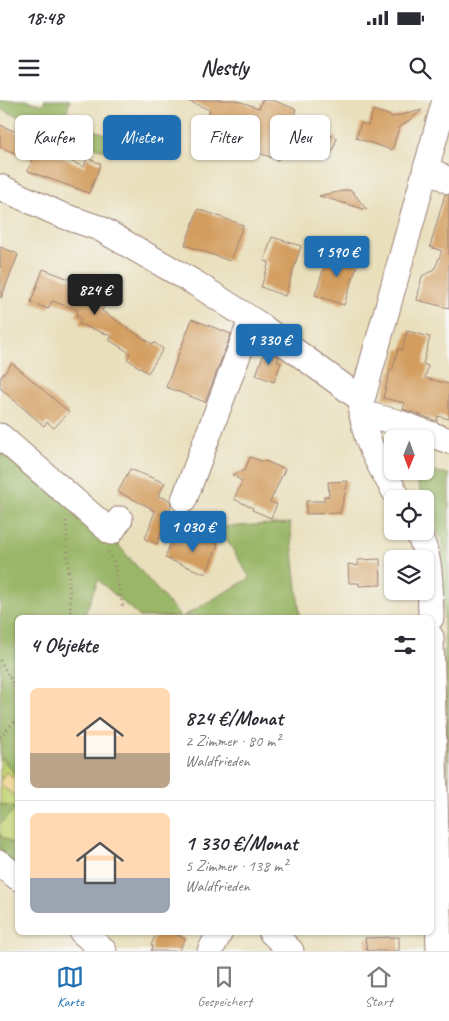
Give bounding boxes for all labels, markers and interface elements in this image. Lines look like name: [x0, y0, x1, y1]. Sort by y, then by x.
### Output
text: 18:48: [25, 6, 63, 30]
icon: menu: [15, 54, 43, 82]
text: Nestly: [201, 54, 248, 82]
icon: search: [406, 54, 434, 82]
chip: Kaufen: [15, 115, 93, 160]
chip: Mieten: [103, 115, 181, 160]
chip: Filter: [191, 115, 260, 160]
chip: Neu: [270, 115, 330, 160]
pin: 1 590 €: [291, 236, 383, 278]
text: 1 590 €: [315, 242, 359, 262]
pin: 824 €: [60, 274, 130, 316]
text: 824 €: [79, 280, 111, 300]
pin: 1 330 €: [223, 324, 315, 366]
text: 1 330 €: [247, 330, 291, 350]
north arrow: [384, 430, 434, 480]
map controls: [384, 430, 434, 600]
button: locate: [384, 490, 434, 540]
pin: 1 030 €: [147, 510, 239, 553]
text: 1 030 €: [171, 517, 215, 537]
button: layers: [384, 550, 434, 600]
icon: filters: [391, 631, 419, 659]
text: 4 Objekte: [30, 632, 98, 658]
text: 824 €/Monat: [185, 705, 283, 731]
icon: home: [70, 708, 130, 768]
text: 2 Zimmer · 80 m²: [185, 731, 280, 751]
text: Waldfrieden: [185, 751, 250, 771]
text: 1 330 €/Monat: [185, 830, 297, 856]
icon: home: [70, 833, 130, 893]
text: 5 Zimmer · 138 m²: [185, 856, 287, 876]
text: Waldfrieden: [185, 876, 250, 896]
tab: Karte: [56, 963, 84, 1010]
tab: Gespeichert: [197, 963, 252, 1010]
tab: Start: [365, 963, 393, 1010]

